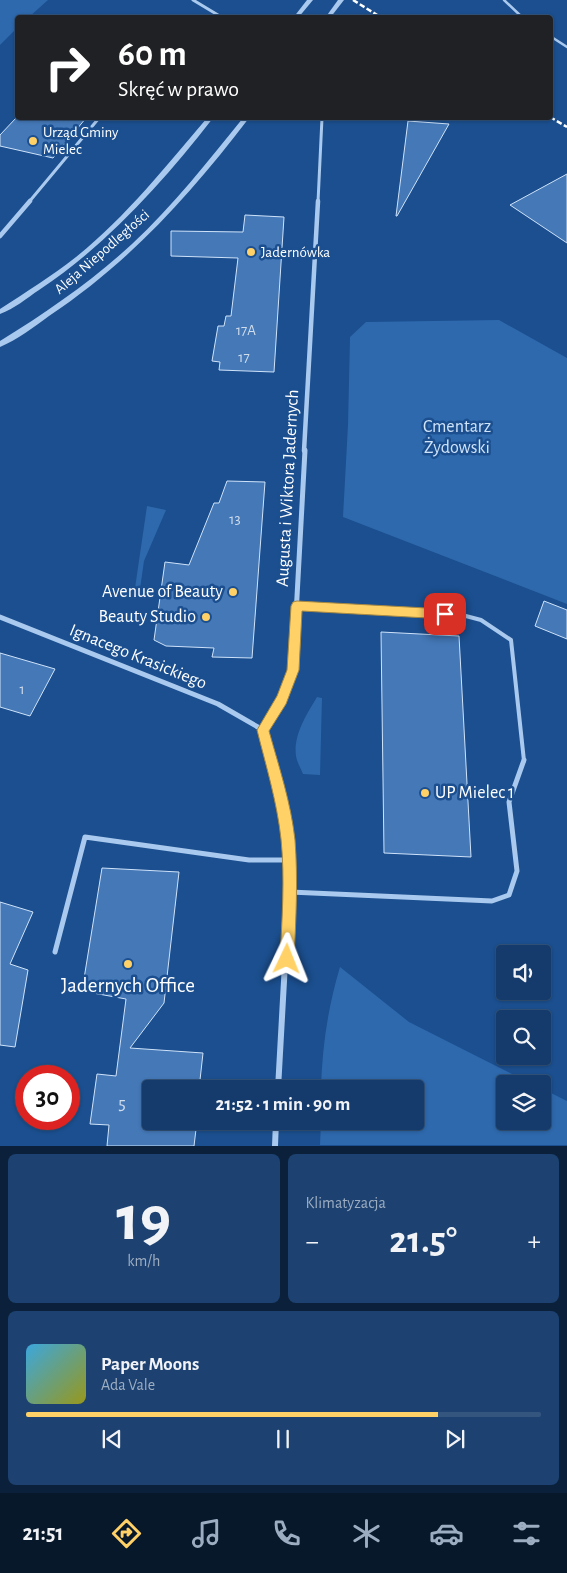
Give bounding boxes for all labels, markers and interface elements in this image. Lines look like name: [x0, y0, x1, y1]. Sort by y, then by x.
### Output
icon: right: [35, 35, 100, 100]
text: 60 m: [118, 37, 187, 72]
text: Skręć w prawo: [118, 78, 239, 100]
place label: Urząd Gminy Mielec: [43, 125, 119, 157]
marker: Urząd Gminy Mielec: [27, 135, 39, 147]
street label: Aleja Niepodległości: [52, 207, 152, 297]
place label: Jadernówka: [261, 245, 330, 260]
marker: Jadernówka: [245, 246, 257, 258]
house number: 17A: [236, 323, 256, 338]
house number: 17: [238, 350, 250, 365]
street label: Augusta i Wiktora Jadernych: [274, 389, 302, 587]
park label: Cmentarz Żydowski: [423, 418, 491, 457]
house number: 13: [229, 512, 241, 527]
place label: Avenue of Beauty: [102, 583, 223, 601]
marker: Avenue of Beauty: [227, 586, 239, 598]
pin: [424, 593, 466, 635]
icon: arrive: [431, 600, 459, 628]
place label: Beauty Studio: [98, 608, 196, 626]
marker: Beauty Studio: [200, 611, 212, 623]
street label: Ignacego Krasickiego: [67, 621, 209, 693]
house number: 1: [19, 682, 25, 697]
place label: UP Mielec 1: [435, 784, 514, 802]
marker: UP Mielec 1: [419, 787, 431, 799]
position arrow: [260, 932, 312, 984]
map controls: [496, 945, 551, 1130]
button: sound: [496, 945, 551, 1000]
marker: Jadernych Office: [122, 958, 134, 970]
place label: Jadernych Office: [61, 975, 195, 996]
button: search: [496, 1010, 551, 1065]
speed limit sign: 30: [15, 1065, 80, 1130]
button: layers: [496, 1075, 551, 1130]
house number: 5: [118, 1095, 126, 1113]
text: 21:52 · 1 min · 90 m: [216, 1095, 350, 1114]
text: 19: [116, 1187, 171, 1252]
text: Klimatyzacja: [306, 1195, 386, 1211]
text: 21.5°: [389, 1222, 457, 1260]
text: −: [306, 1228, 319, 1256]
text: +: [528, 1228, 541, 1256]
text: km/h: [127, 1253, 160, 1269]
text: Paper Moons: [101, 1355, 199, 1374]
text: Ada Vale: [101, 1377, 155, 1393]
icon: previous: [98, 1425, 126, 1453]
icon: pause: [269, 1425, 297, 1453]
icon: next: [441, 1425, 469, 1453]
icon: directions: [109, 1516, 144, 1551]
icon: music: [189, 1516, 224, 1551]
icon: phone: [269, 1516, 304, 1551]
icon: climate: [349, 1516, 384, 1551]
icon: car: [429, 1516, 464, 1551]
icon: filters: [509, 1516, 544, 1551]
text: 21:51: [23, 1522, 63, 1544]

